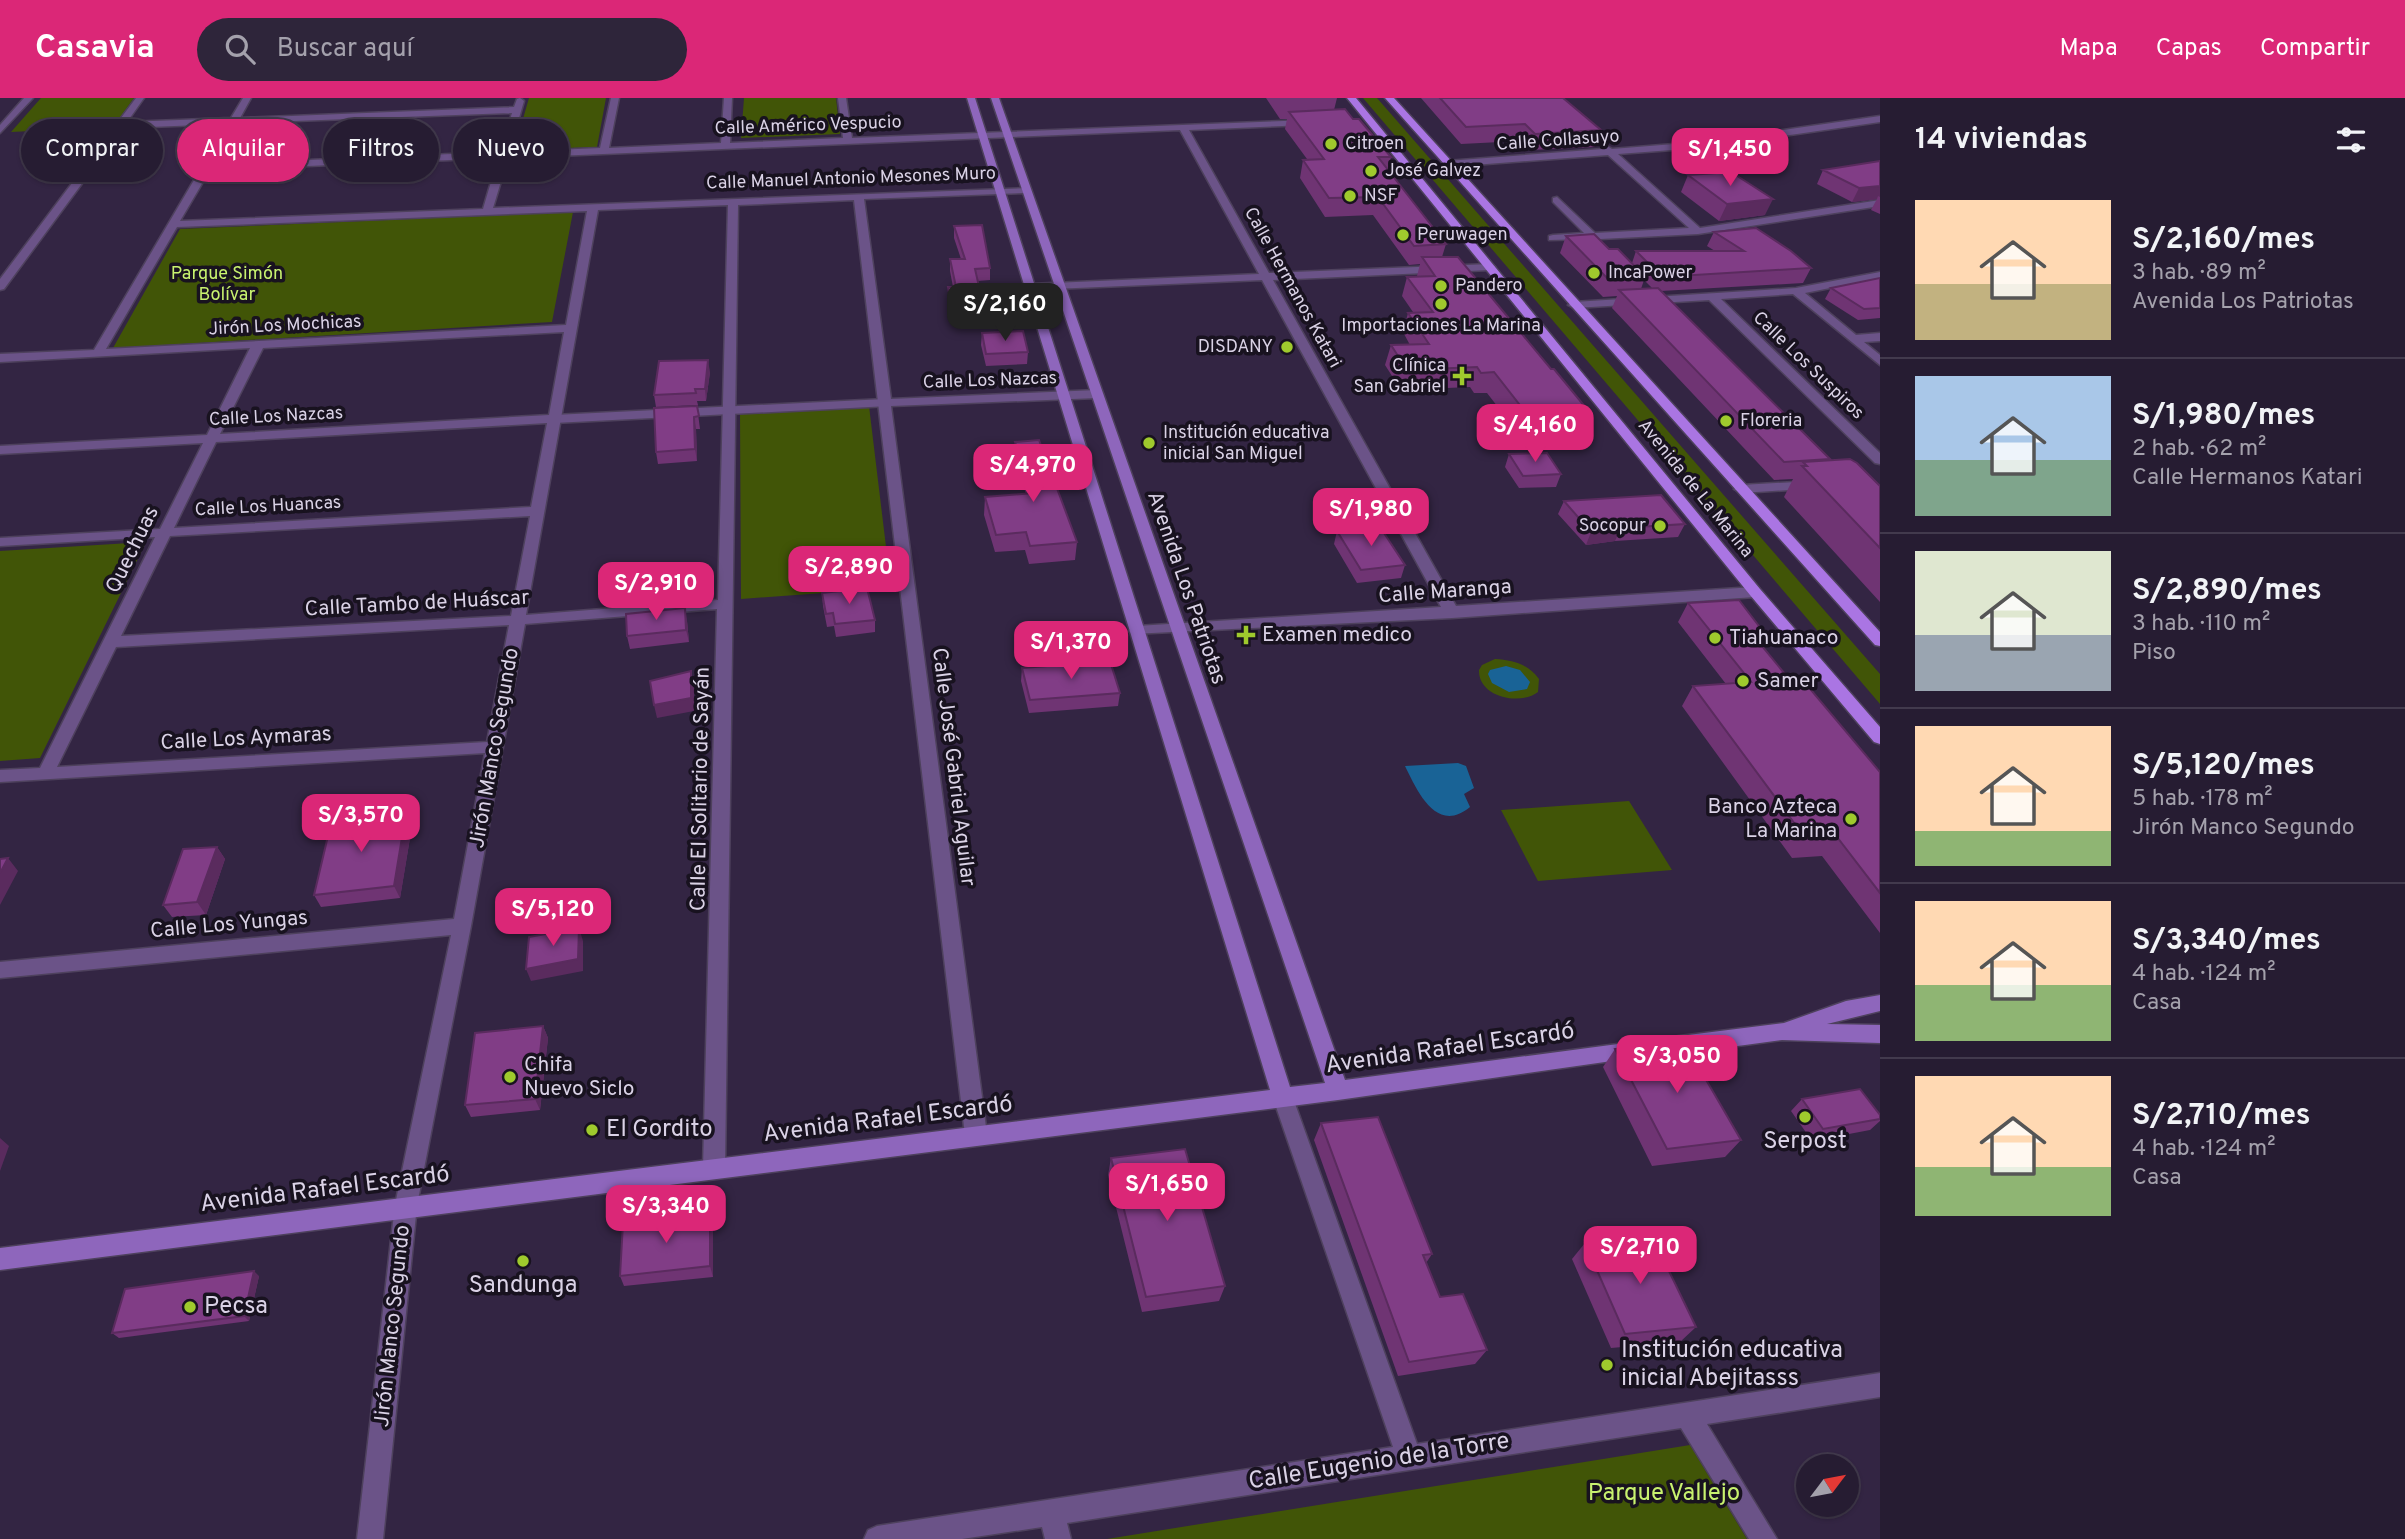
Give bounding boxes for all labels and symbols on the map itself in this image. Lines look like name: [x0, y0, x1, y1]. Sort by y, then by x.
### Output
street label: Calle Américo Vespucio: [714, 111, 902, 141]
street label: Calle Collasuyo: [1496, 125, 1620, 157]
pin: S/1,450: [1665, 129, 1795, 188]
place label: Citroen: [1345, 133, 1404, 156]
marker: Citroen: [1323, 136, 1339, 152]
place label: José Galvez: [1385, 160, 1481, 183]
street label: Calle Manuel Antonio Mesones Muro: [706, 162, 996, 196]
marker: José Galvez: [1363, 163, 1379, 179]
place label: NSF: [1364, 185, 1398, 208]
marker: NSF: [1342, 188, 1358, 204]
street label: Calle Hermanos Katari: [1238, 203, 1346, 373]
place label: Peruwagen: [1417, 224, 1508, 247]
marker: Peruwagen: [1395, 227, 1411, 243]
place label: IncaPower: [1608, 262, 1693, 285]
park label: Parque Simón Bolívar: [171, 263, 283, 307]
marker: IncaPower: [1586, 265, 1602, 281]
place label: Pandero: [1455, 275, 1523, 298]
marker: Pandero: [1433, 278, 1449, 294]
pin: S/2,160: [940, 284, 1070, 343]
marker: Importaciones La Marina: [1433, 296, 1449, 312]
street label: Calle Los Suspiros: [1747, 307, 1869, 425]
street label: Jirón Los Mochicas: [208, 311, 362, 341]
place label: Importaciones La Marina: [1341, 315, 1541, 338]
place label: DISDANY: [1198, 336, 1273, 359]
marker: DISDANY: [1279, 339, 1295, 355]
place label: Clínica San Gabriel: [1353, 355, 1446, 399]
marker: Clínica San Gabriel: [1452, 366, 1472, 386]
street label: Calle Los Nazcas: [922, 367, 1058, 395]
street label: Calle Los Nazcas: [208, 402, 344, 432]
pin: S/4,160: [1470, 404, 1600, 464]
place label: Floreria: [1740, 410, 1802, 433]
marker: Floreria: [1718, 413, 1734, 429]
street label: Avenida de La Marina: [1632, 415, 1758, 563]
place label: Institución educativa inicial San Miguel: [1163, 422, 1329, 466]
marker: Institución educativa inicial San Miguel: [1141, 435, 1157, 451]
pin: S/4,970: [968, 444, 1098, 504]
street label: Avenida Los Patriotas: [1140, 488, 1232, 688]
pin: S/1,980: [1306, 489, 1436, 548]
street label: Calle Los Huancas: [194, 492, 342, 522]
street label: Quechuas: [100, 502, 166, 598]
place label: Socopur: [1579, 515, 1646, 538]
marker: Socopur: [1652, 518, 1668, 534]
pin: S/2,890: [784, 546, 914, 606]
pin: S/2,910: [591, 562, 721, 622]
street label: Calle Maranga: [1377, 574, 1513, 610]
street label: Calle Tambo de Huáscar: [304, 585, 530, 623]
pin: S/1,370: [1006, 622, 1136, 681]
place label: Examen medico: [1262, 622, 1412, 649]
marker: Examen medico: [1236, 625, 1256, 645]
place label: Tiahuanaco: [1729, 625, 1838, 652]
marker: Tiahuanaco: [1707, 630, 1723, 646]
street label: Jirón Manco Segundo: [464, 646, 526, 850]
street label: Calle José Gabriel Aguilar: [925, 646, 981, 888]
street label: Calle El Solitario de Sayán: [685, 667, 717, 911]
place label: Samer: [1757, 668, 1819, 695]
marker: Samer: [1735, 673, 1751, 689]
street label: Calle Los Aymaras: [160, 721, 332, 757]
pin: S/3,570: [296, 794, 426, 854]
place label: Banco Azteca La Marina: [1707, 794, 1837, 845]
marker: Banco Azteca La Marina: [1843, 811, 1859, 827]
pin: S/5,120: [488, 888, 618, 948]
street label: Calle Los Yungas: [149, 905, 309, 945]
street label: Avenida Rafael Escardó: [1324, 1017, 1576, 1081]
pin: S/3,050: [1612, 1035, 1742, 1095]
place label: Chifa Nuevo Siclo: [524, 1052, 634, 1103]
marker: Chifa Nuevo Siclo: [502, 1069, 518, 1085]
street label: Avenida Rafael Escardó: [762, 1090, 1014, 1150]
marker: Serpost: [1797, 1109, 1813, 1125]
place label: El Gordito: [606, 1115, 713, 1145]
marker: El Gordito: [584, 1122, 600, 1138]
place label: Serpost: [1763, 1127, 1847, 1157]
street label: Avenida Rafael Escardó: [199, 1160, 451, 1220]
pin: S/1,650: [1102, 1164, 1232, 1223]
pin: S/3,340: [601, 1186, 731, 1245]
street label: Jirón Manco Segundo: [369, 1224, 417, 1428]
pin: S/2,710: [1575, 1226, 1705, 1286]
marker: Sandunga: [515, 1253, 531, 1269]
place label: Sandunga: [469, 1271, 577, 1301]
place label: Pecsa: [204, 1292, 268, 1322]
marker: Pecsa: [182, 1299, 198, 1315]
place label: Institución educativa inicial Abejitasss: [1621, 1336, 1843, 1394]
marker: Institución educativa inicial Abejitasss: [1599, 1357, 1615, 1373]
street label: Calle Eugenio de la Torre: [1246, 1427, 1512, 1497]
north arrow: [1796, 1454, 1858, 1517]
park label: Parque Vallejo: [1588, 1479, 1740, 1509]

